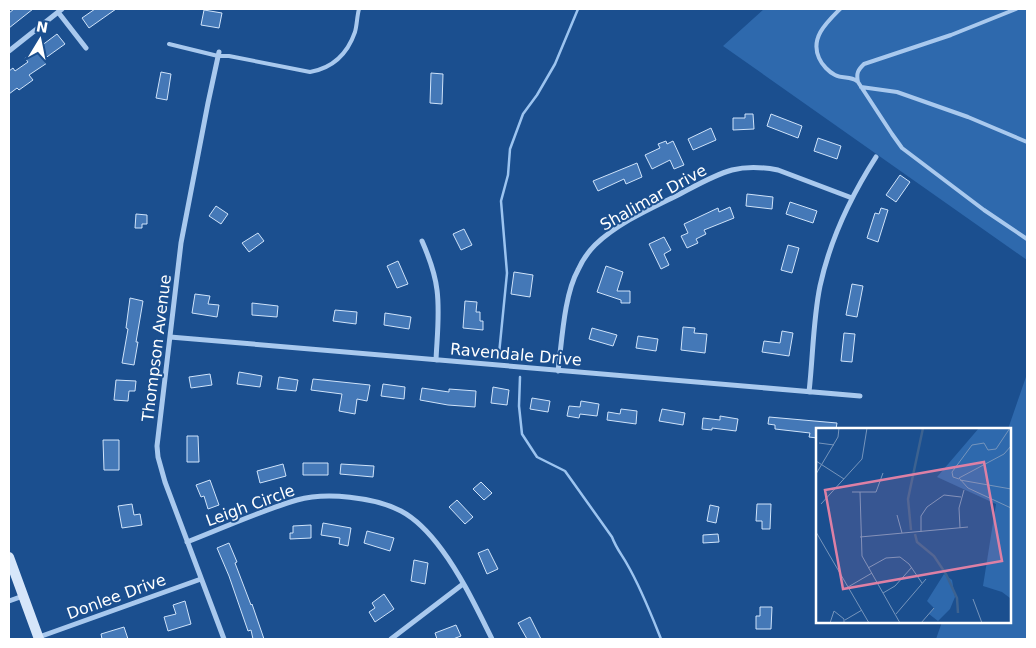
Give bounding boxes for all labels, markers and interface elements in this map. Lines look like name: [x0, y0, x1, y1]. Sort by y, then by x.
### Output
north arrow: [15, 15, 65, 65]
text: N: [35, 18, 49, 36]
street label: Shalimar Drive: [597, 160, 710, 235]
street label: Thompson Avenue: [138, 273, 175, 424]
street label: Ravendale Drive: [449, 339, 583, 370]
inset map: [816, 428, 1011, 623]
street label: Leigh Circle: [203, 481, 297, 530]
street label: Donlee Drive: [64, 570, 168, 623]

